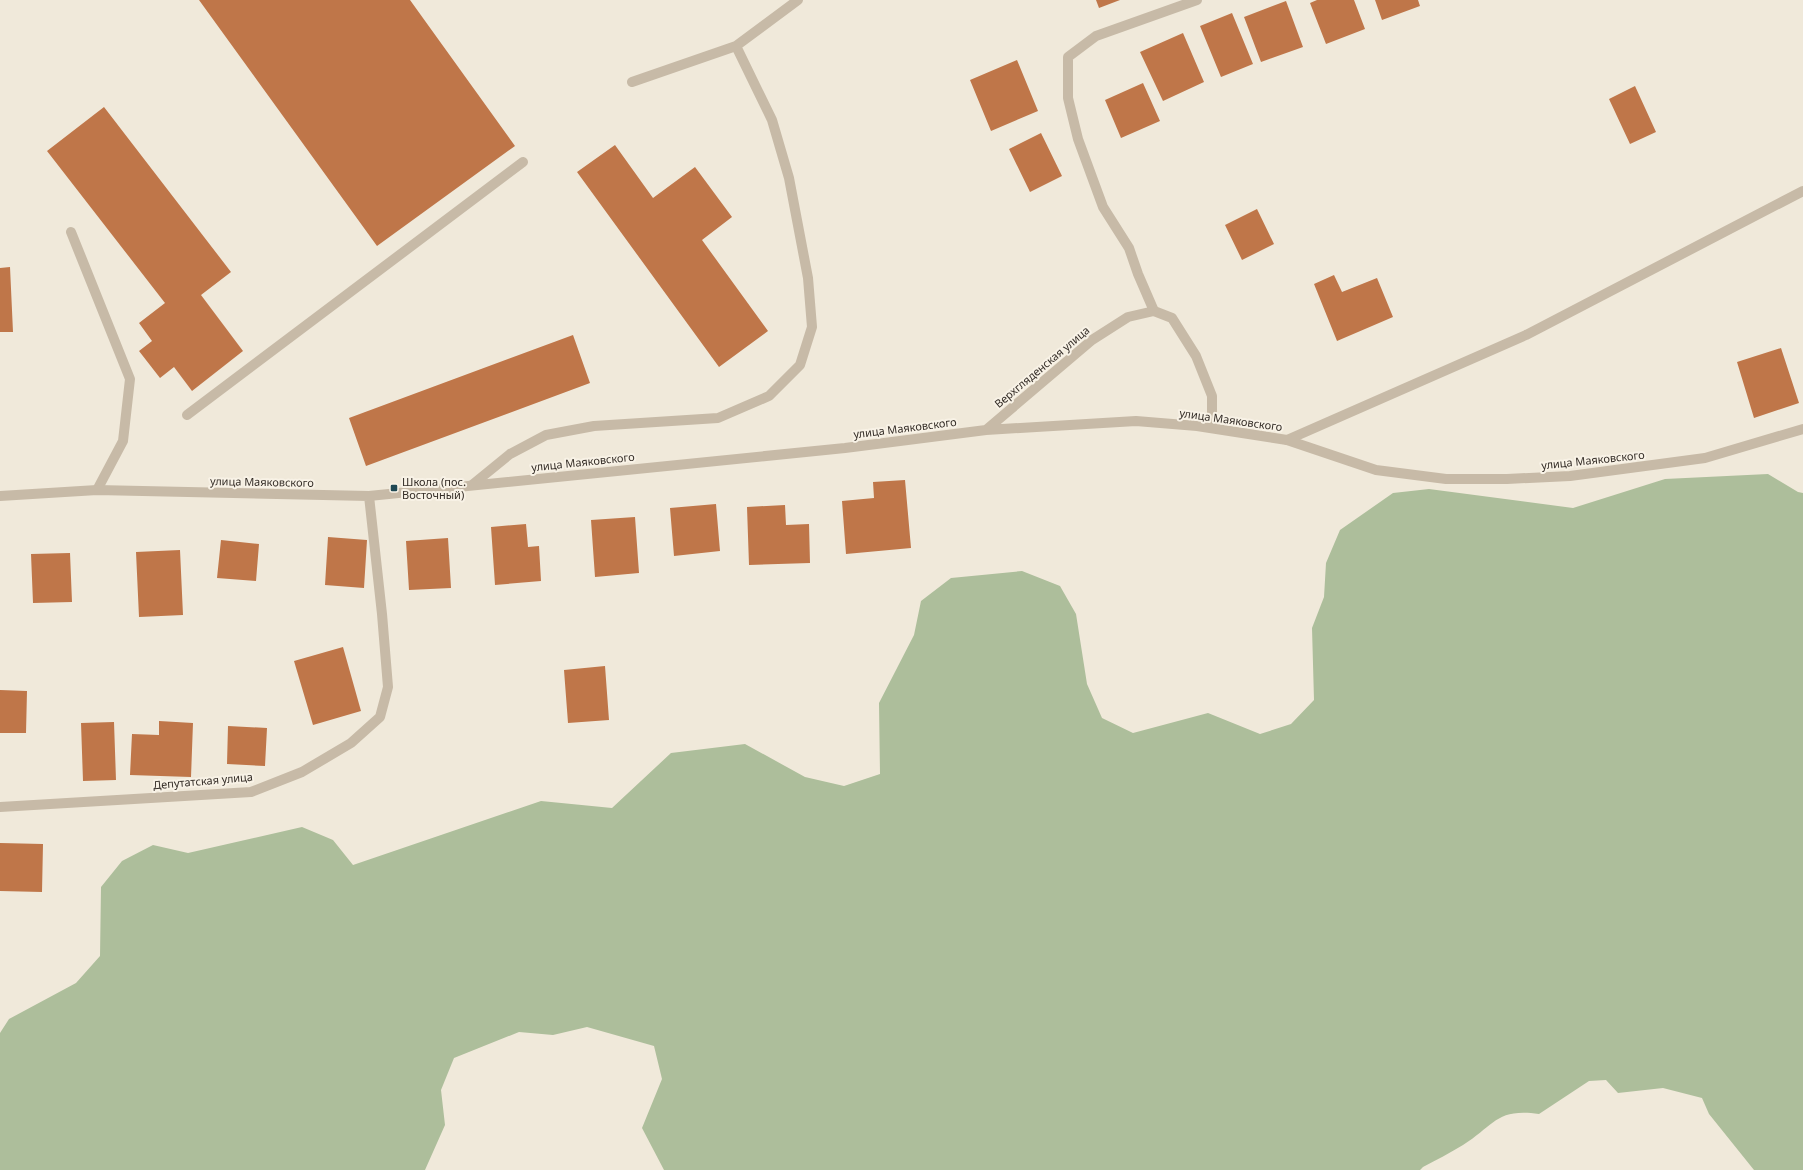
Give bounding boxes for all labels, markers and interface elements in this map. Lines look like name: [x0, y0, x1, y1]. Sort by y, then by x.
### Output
street label: Верхгляденская улица: [991, 322, 1092, 411]
street label: улица Маяковского: [1179, 405, 1283, 434]
street label: улица Маяковского: [853, 414, 957, 441]
street label: улица Маяковского: [1541, 447, 1645, 472]
street label: улица Маяковского: [531, 449, 635, 474]
street label: улица Маяковского: [210, 473, 314, 490]
place label: Школа (пос. Восточный): [402, 474, 466, 502]
marker: Школа (пос. Восточный): [389, 483, 399, 493]
street label: Депутатская улица: [152, 769, 253, 792]

